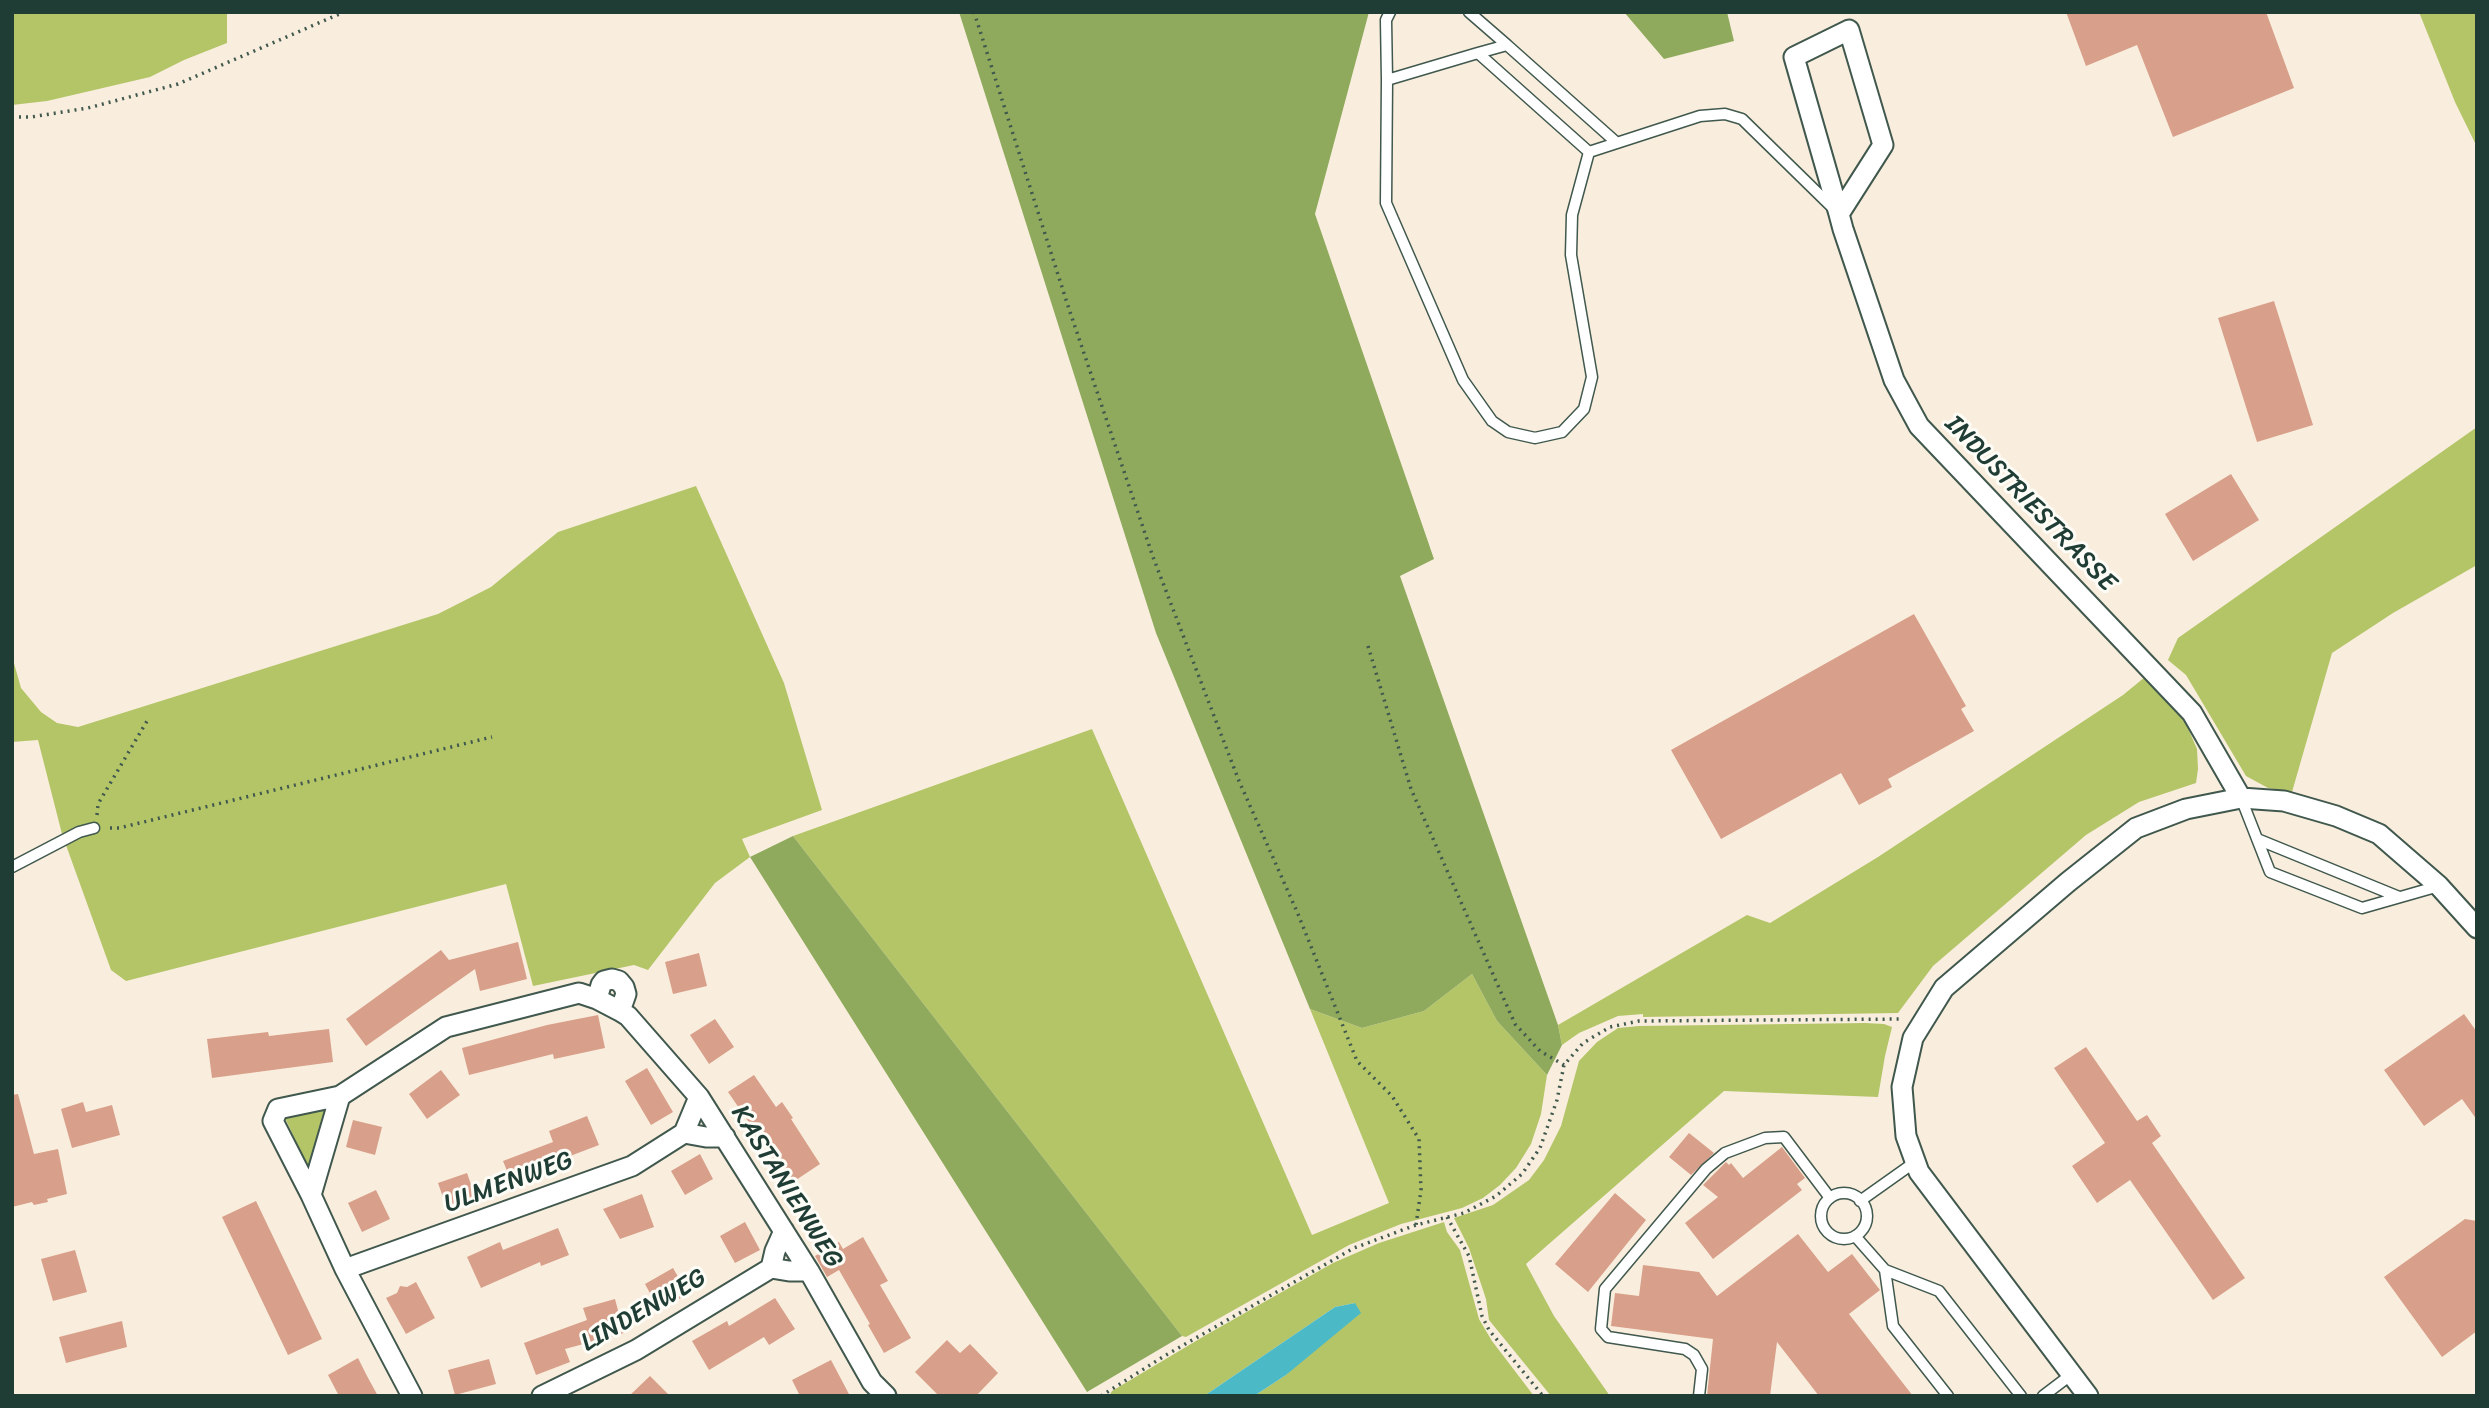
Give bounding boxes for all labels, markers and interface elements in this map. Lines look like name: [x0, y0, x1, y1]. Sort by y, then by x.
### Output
street label: INDUSTRIESTRASSE: [1938, 409, 2122, 599]
street label: KASTANIENWEG: [723, 1100, 849, 1274]
street label: ULMENWEG: [440, 1145, 578, 1221]
street label: LINDENWEG: [576, 1263, 712, 1359]

